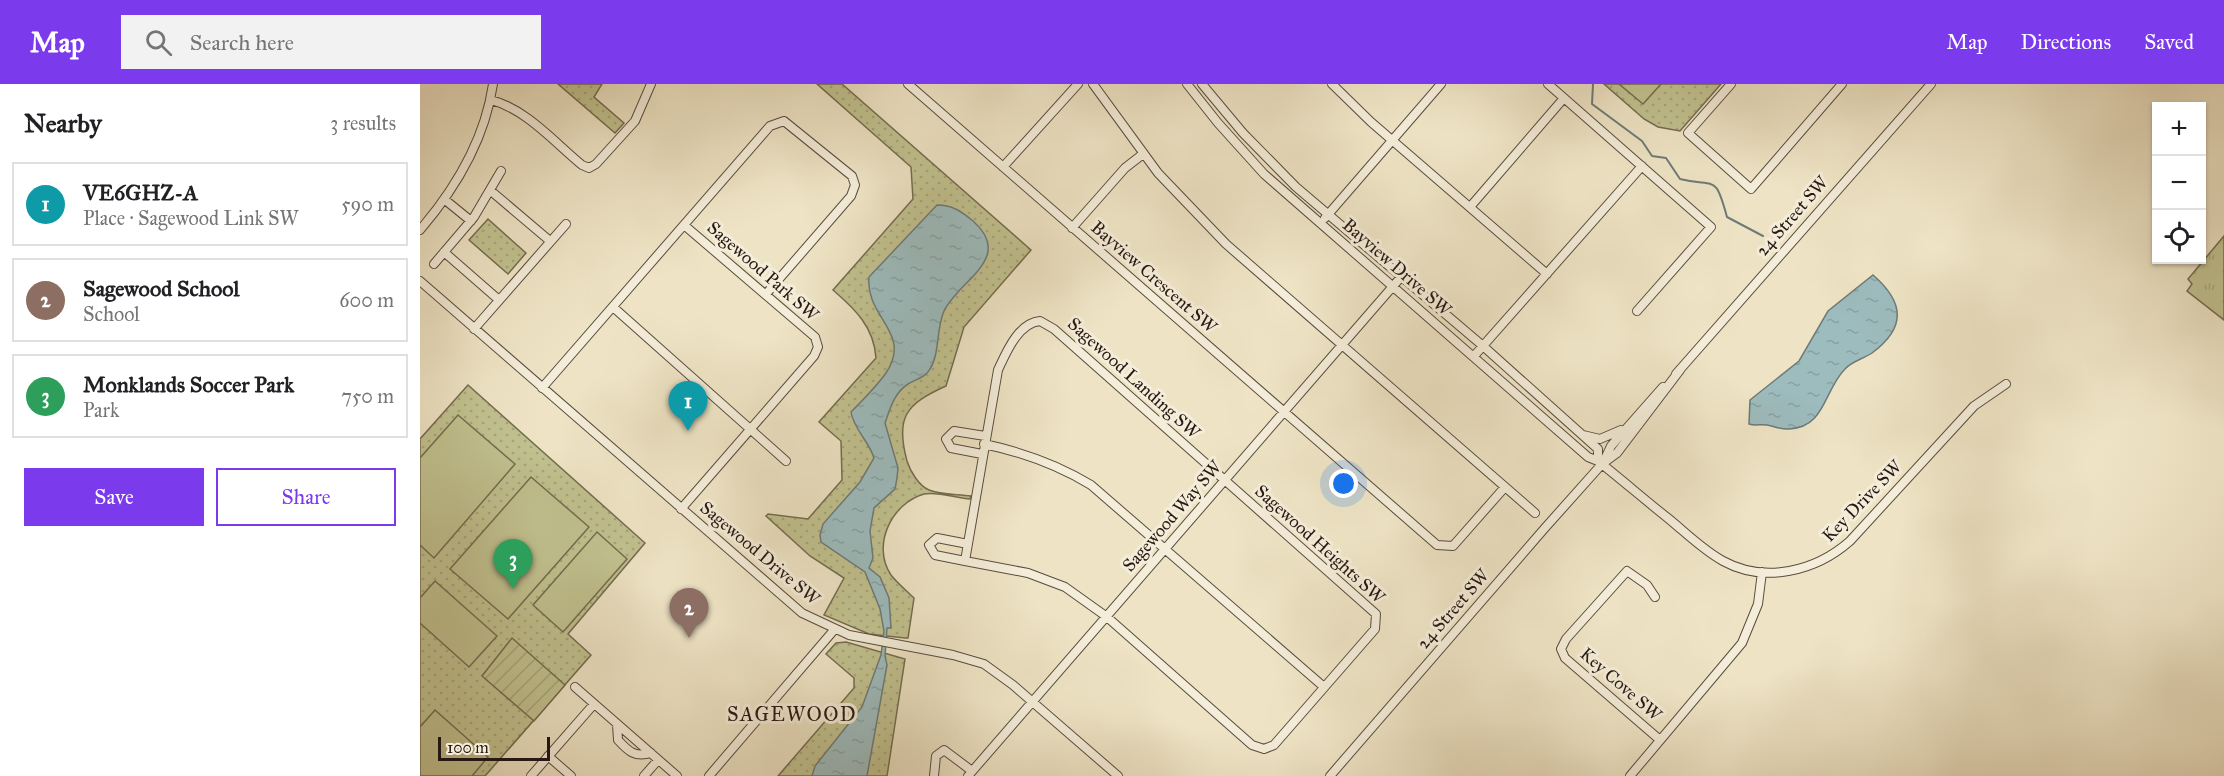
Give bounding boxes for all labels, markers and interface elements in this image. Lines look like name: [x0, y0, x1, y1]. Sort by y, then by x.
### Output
search box: [121, 15, 541, 69]
text: Map: [30, 25, 85, 60]
icon: search: [142, 26, 175, 59]
text: Search here: [190, 29, 294, 56]
text: Map: [1947, 29, 1988, 55]
text: Directions: [2021, 29, 2111, 55]
text: Saved: [2144, 29, 2194, 55]
map controls: [2152, 102, 2206, 264]
button: +: [2152, 102, 2206, 156]
text: Nearby: [24, 107, 102, 139]
text: 3 results: [330, 111, 396, 135]
button: −: [2152, 156, 2206, 210]
street label: 24 Street SW: [1751, 171, 1833, 261]
text: VE6GHZ-A: [83, 179, 198, 206]
text: 1: [42, 192, 49, 216]
text: 590 m: [341, 192, 394, 216]
text: Place · Sagewood Link SW: [83, 206, 299, 230]
button: locate: [2152, 210, 2206, 264]
street label: Bayview Drive SW: [1338, 214, 1457, 321]
street label: Bayview Crescent SW: [1086, 216, 1222, 338]
street label: Sagewood Park SW: [702, 217, 824, 327]
text: Sagewood School: [83, 275, 239, 302]
text: 2: [41, 288, 50, 312]
text: 600 m: [339, 288, 394, 312]
text: School: [83, 302, 140, 326]
street label: Sagewood Landing SW: [1062, 313, 1206, 445]
text: Monklands Soccer Park: [83, 371, 294, 398]
pin: 1: [668, 382, 708, 431]
text: 3: [42, 384, 50, 408]
text: 750 m: [341, 384, 394, 408]
text: Park: [83, 398, 119, 422]
street label: Sagewood Way SW: [1118, 455, 1228, 577]
street label: Key Drive SW: [1818, 455, 1907, 546]
button: Save: [24, 468, 204, 526]
button: Share: [216, 468, 396, 526]
your location: [1329, 469, 1358, 498]
street label: Sagewood Heights SW: [1250, 480, 1390, 609]
street label: Sagewood Drive SW: [695, 496, 825, 611]
pin: 3: [494, 540, 532, 589]
street label: 24 Street SW: [1412, 564, 1494, 654]
pin: 2: [670, 588, 708, 638]
street label: Key Cove SW: [1576, 643, 1667, 726]
district label: SAGEWOOD: [727, 702, 857, 726]
scale bar: [438, 734, 550, 762]
text: 100 m: [447, 738, 489, 757]

